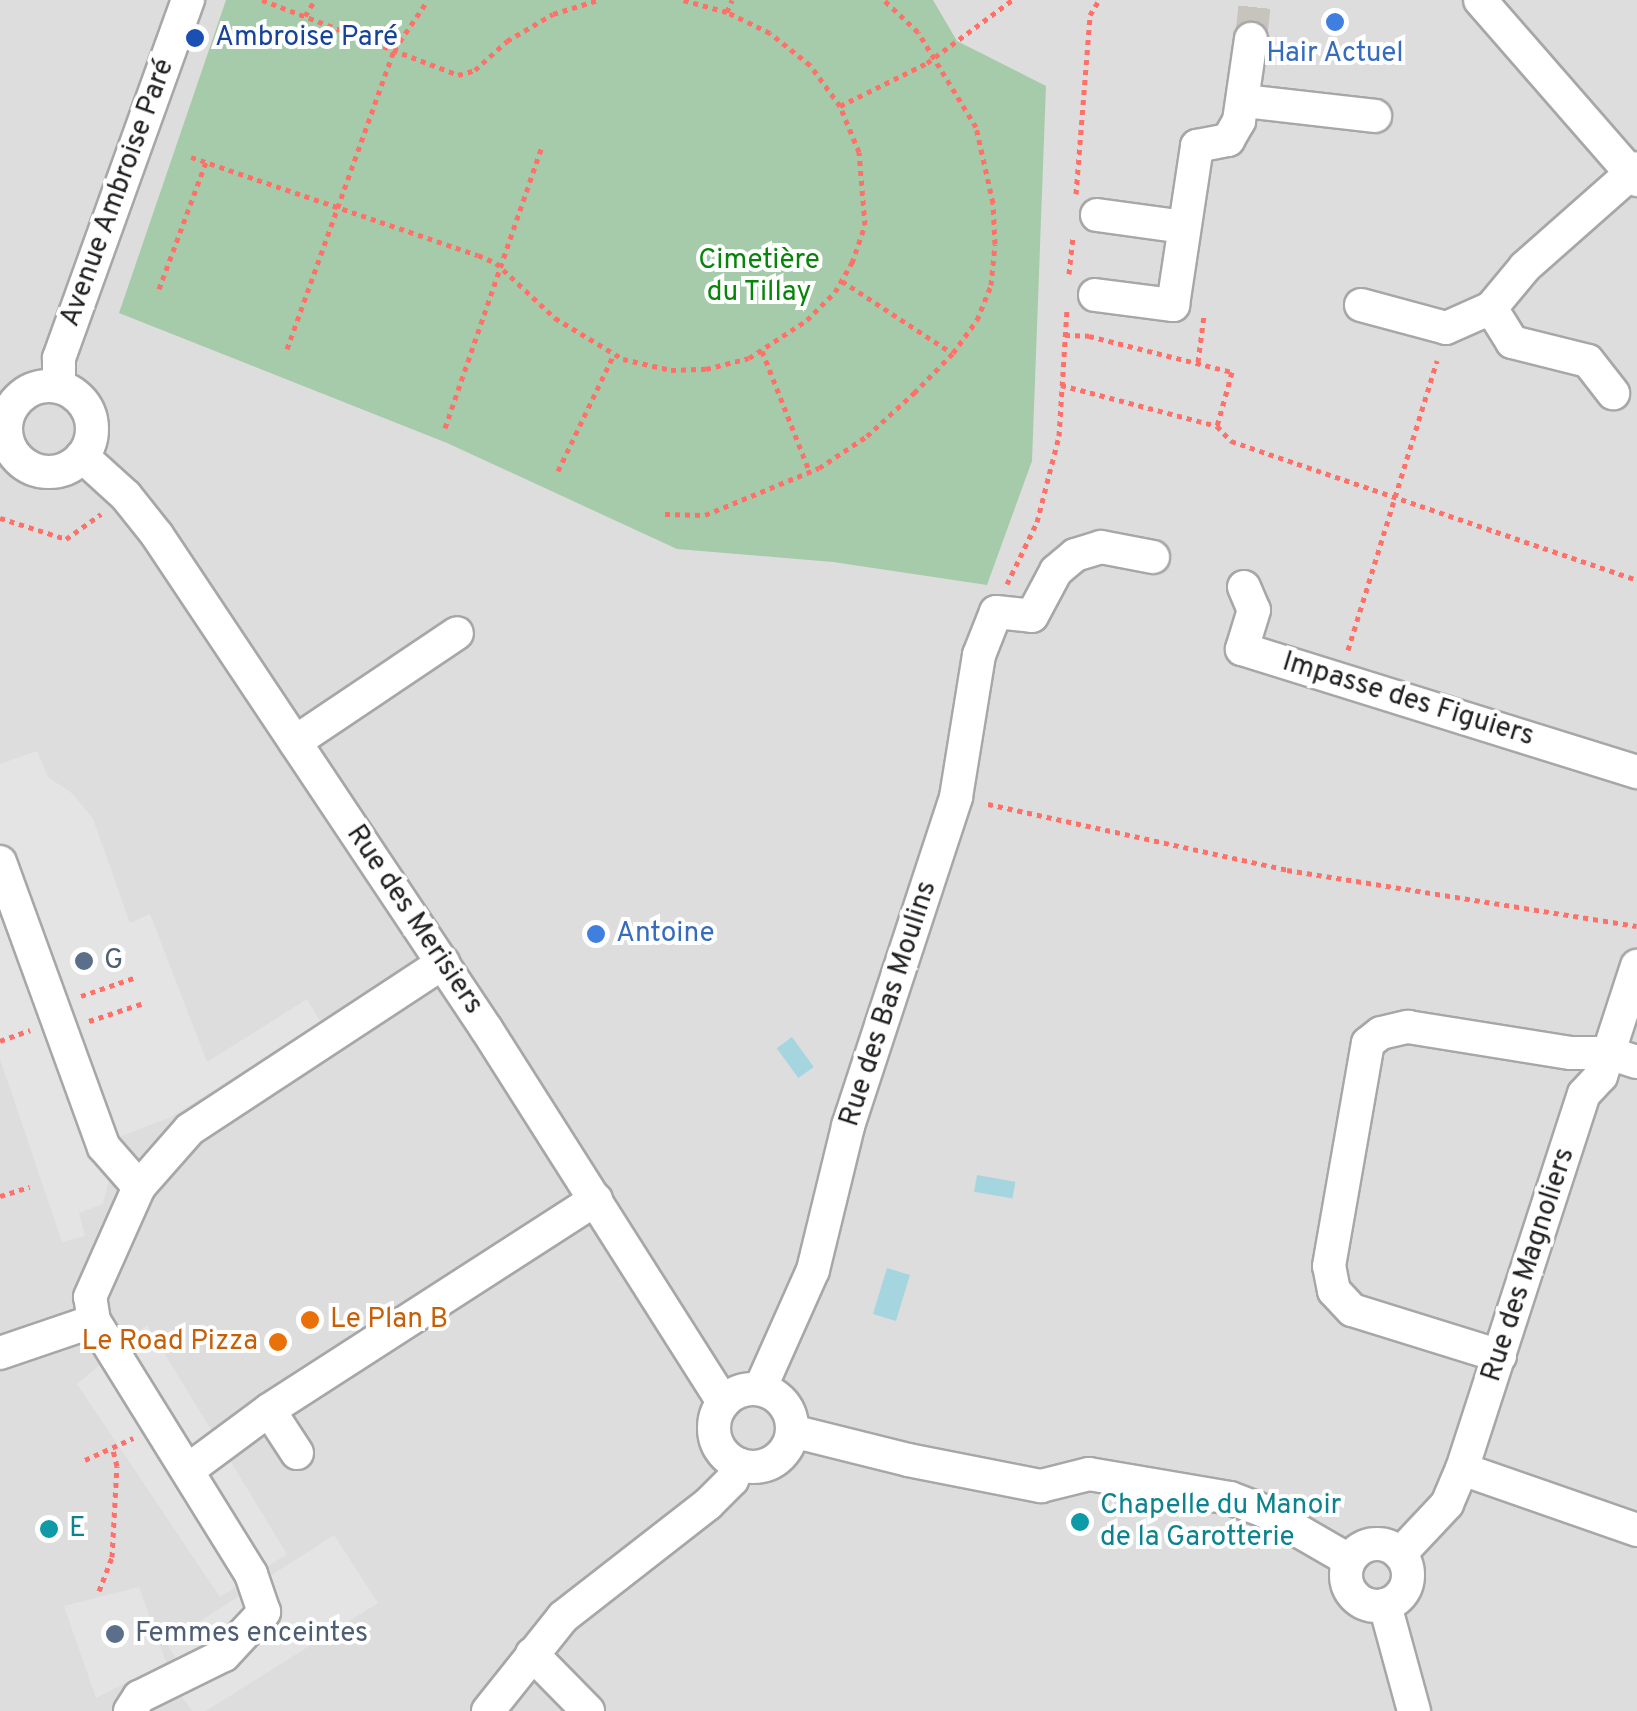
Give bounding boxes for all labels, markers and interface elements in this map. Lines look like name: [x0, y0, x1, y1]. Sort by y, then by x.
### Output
marker: Hair Actuel: [1324, 11, 1346, 33]
place label: Ambroise Paré: [215, 21, 398, 55]
marker: Ambroise Paré: [184, 27, 206, 49]
place label: Hair Actuel: [1266, 37, 1404, 71]
street label: Avenue Ambroise Paré: [54, 54, 182, 332]
park label: Cimetière du Tillay: [698, 244, 820, 310]
street label: Impasse des Figuiers: [1278, 646, 1538, 754]
street label: Rue des Merisiers: [338, 819, 490, 1021]
street label: Rue des Bas Moulins: [833, 877, 945, 1131]
place label: Antoine: [616, 917, 715, 951]
marker: Antoine: [585, 923, 607, 945]
place label: G: [104, 944, 123, 978]
marker: G: [73, 950, 95, 972]
street label: Rue des Magnoliers: [1475, 1144, 1583, 1386]
place label: Le Plan B: [330, 1303, 448, 1337]
marker: Le Plan B: [299, 1309, 321, 1331]
place label: Le Road Pizza: [82, 1325, 258, 1359]
marker: Le Road Pizza: [267, 1331, 289, 1353]
place label: Chapelle du Manoir de la Garotterie: [1100, 1489, 1341, 1555]
marker: Chapelle du Manoir de la Garotterie: [1069, 1511, 1091, 1533]
place label: E: [69, 1512, 86, 1546]
marker: E: [38, 1518, 60, 1540]
place label: Femmes enceintes: [135, 1617, 368, 1651]
marker: Femmes enceintes: [104, 1623, 126, 1645]

